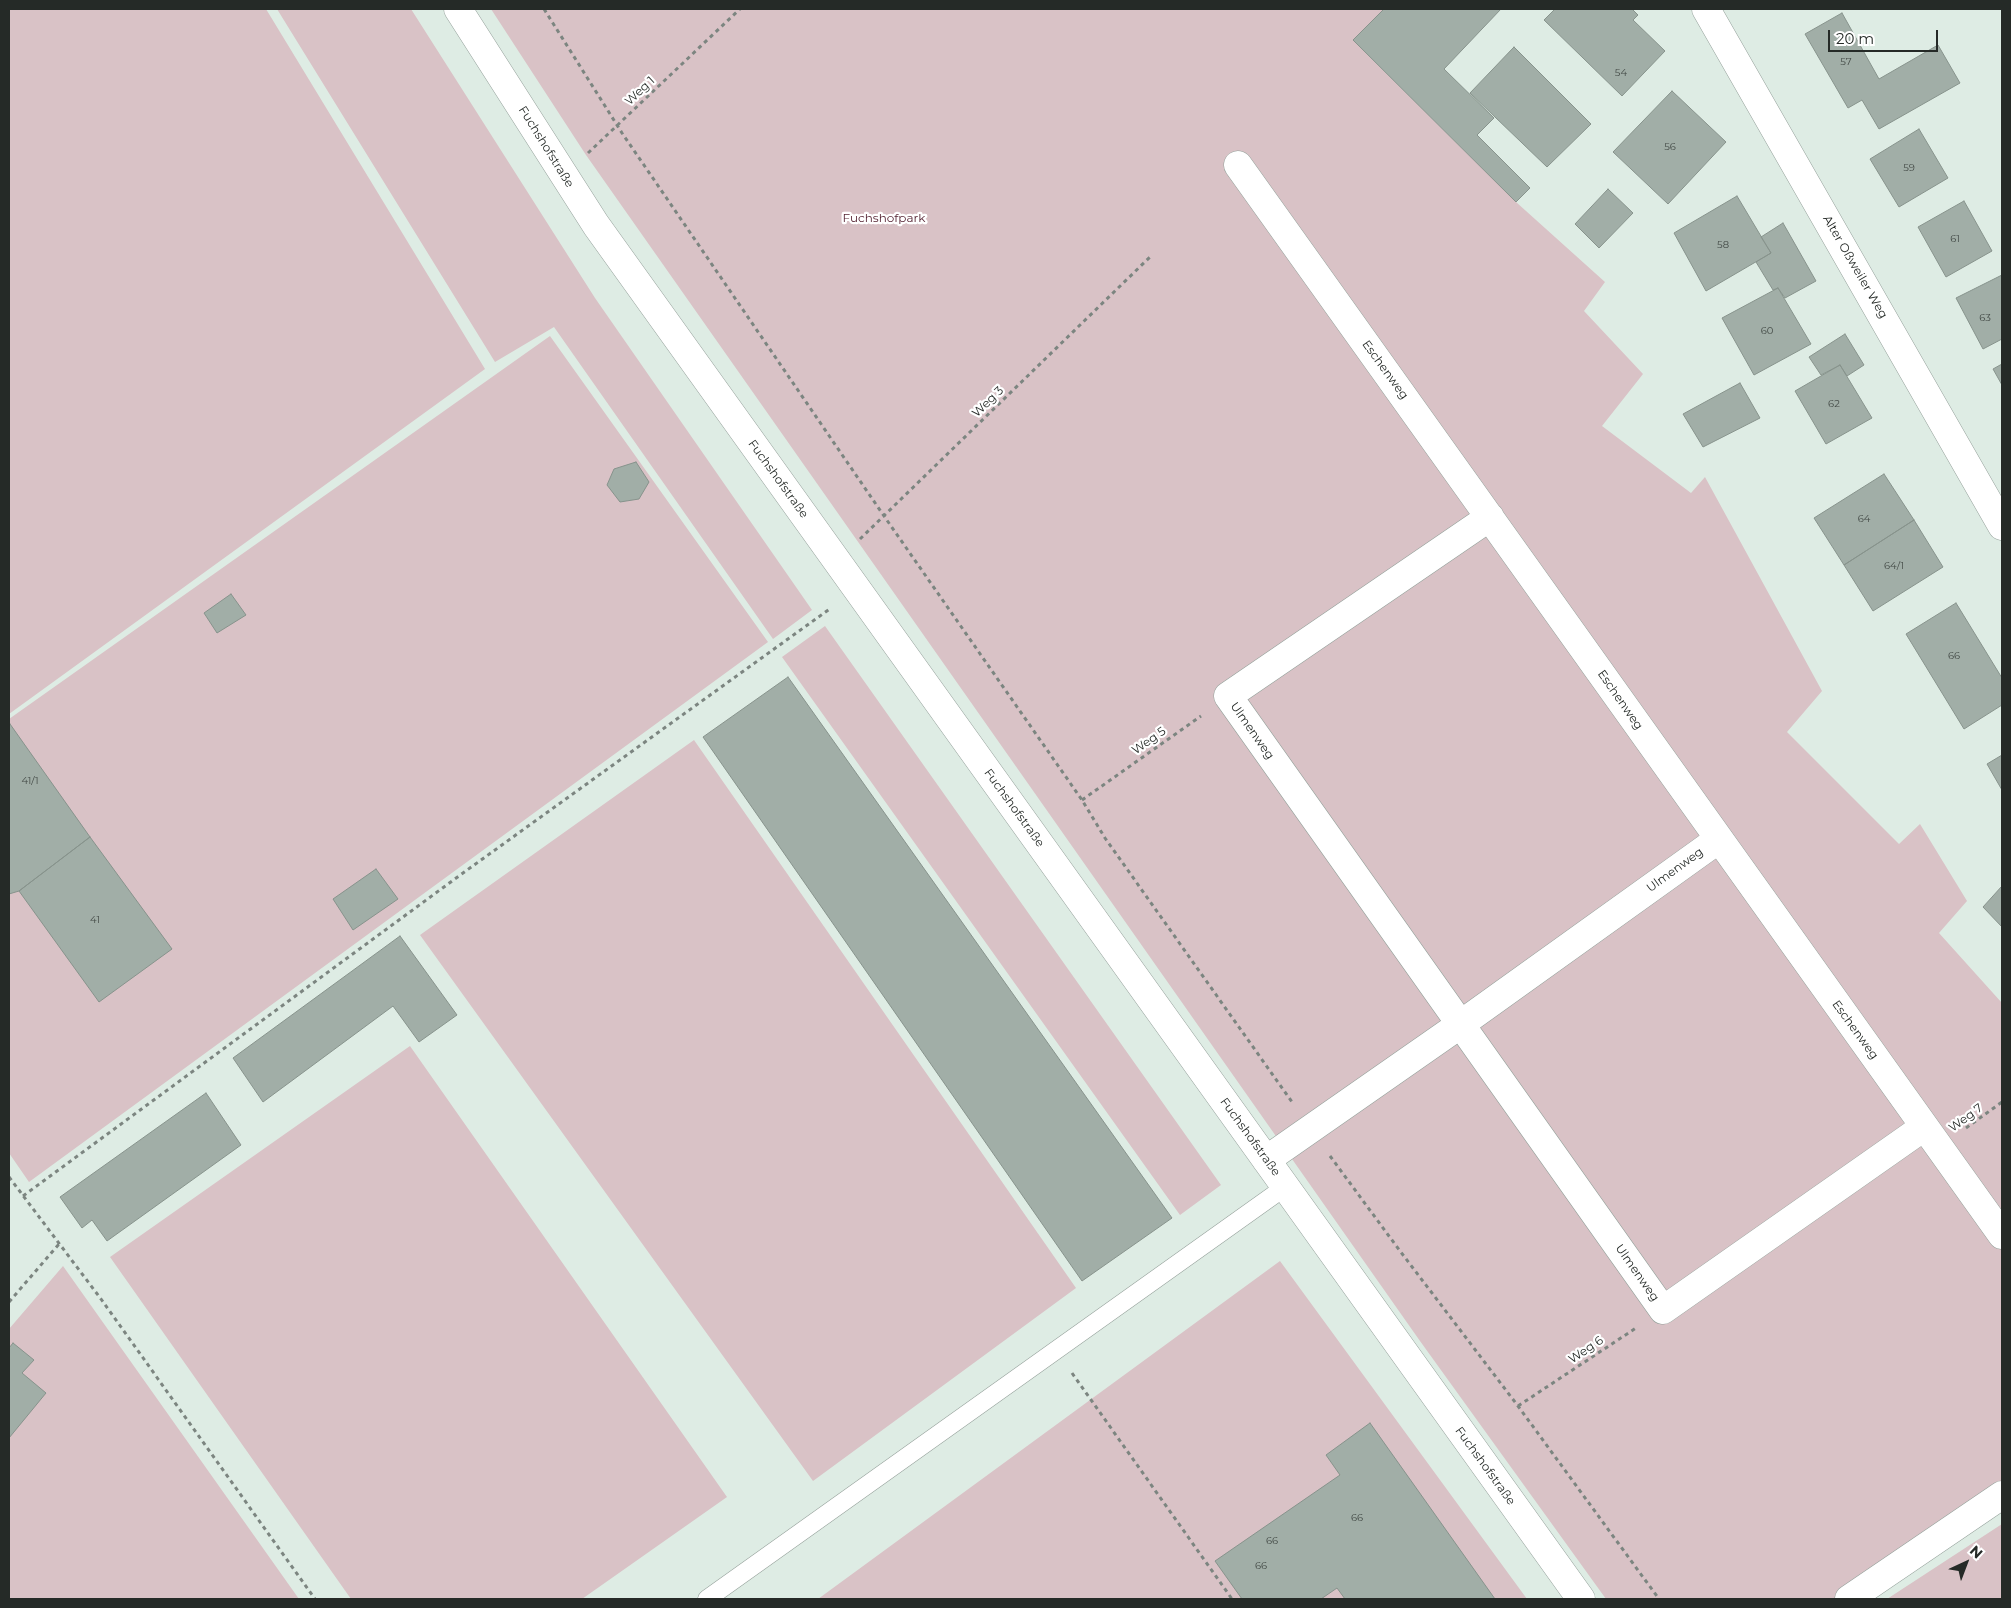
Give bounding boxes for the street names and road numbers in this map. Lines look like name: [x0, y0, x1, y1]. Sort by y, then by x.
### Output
street label: Weg 1: [622, 74, 658, 108]
street label: Fuchshofstraße: [515, 104, 577, 190]
street label: Alter Oßweiler Weg: [1820, 213, 1890, 321]
street label: Eschenweg: [1359, 338, 1411, 402]
street label: Weg 3: [969, 384, 1007, 420]
street label: Fuchshofstraße: [745, 437, 811, 521]
street label: Eschenweg: [1594, 667, 1646, 733]
street label: Ulmenweg: [1227, 700, 1277, 762]
street label: Weg 5: [1129, 724, 1169, 758]
street label: Fuchshofstraße: [981, 766, 1047, 850]
street label: Ulmenweg: [1644, 845, 1706, 895]
street label: Eschenweg: [1829, 998, 1881, 1062]
street label: Fuchshofstraße: [1217, 1095, 1283, 1179]
street label: Weg 7: [1946, 1101, 1986, 1135]
street label: Ulmenweg: [1612, 1242, 1662, 1304]
street label: Weg 6: [1566, 1333, 1606, 1367]
street label: Fuchshofstraße: [1452, 1424, 1518, 1508]

